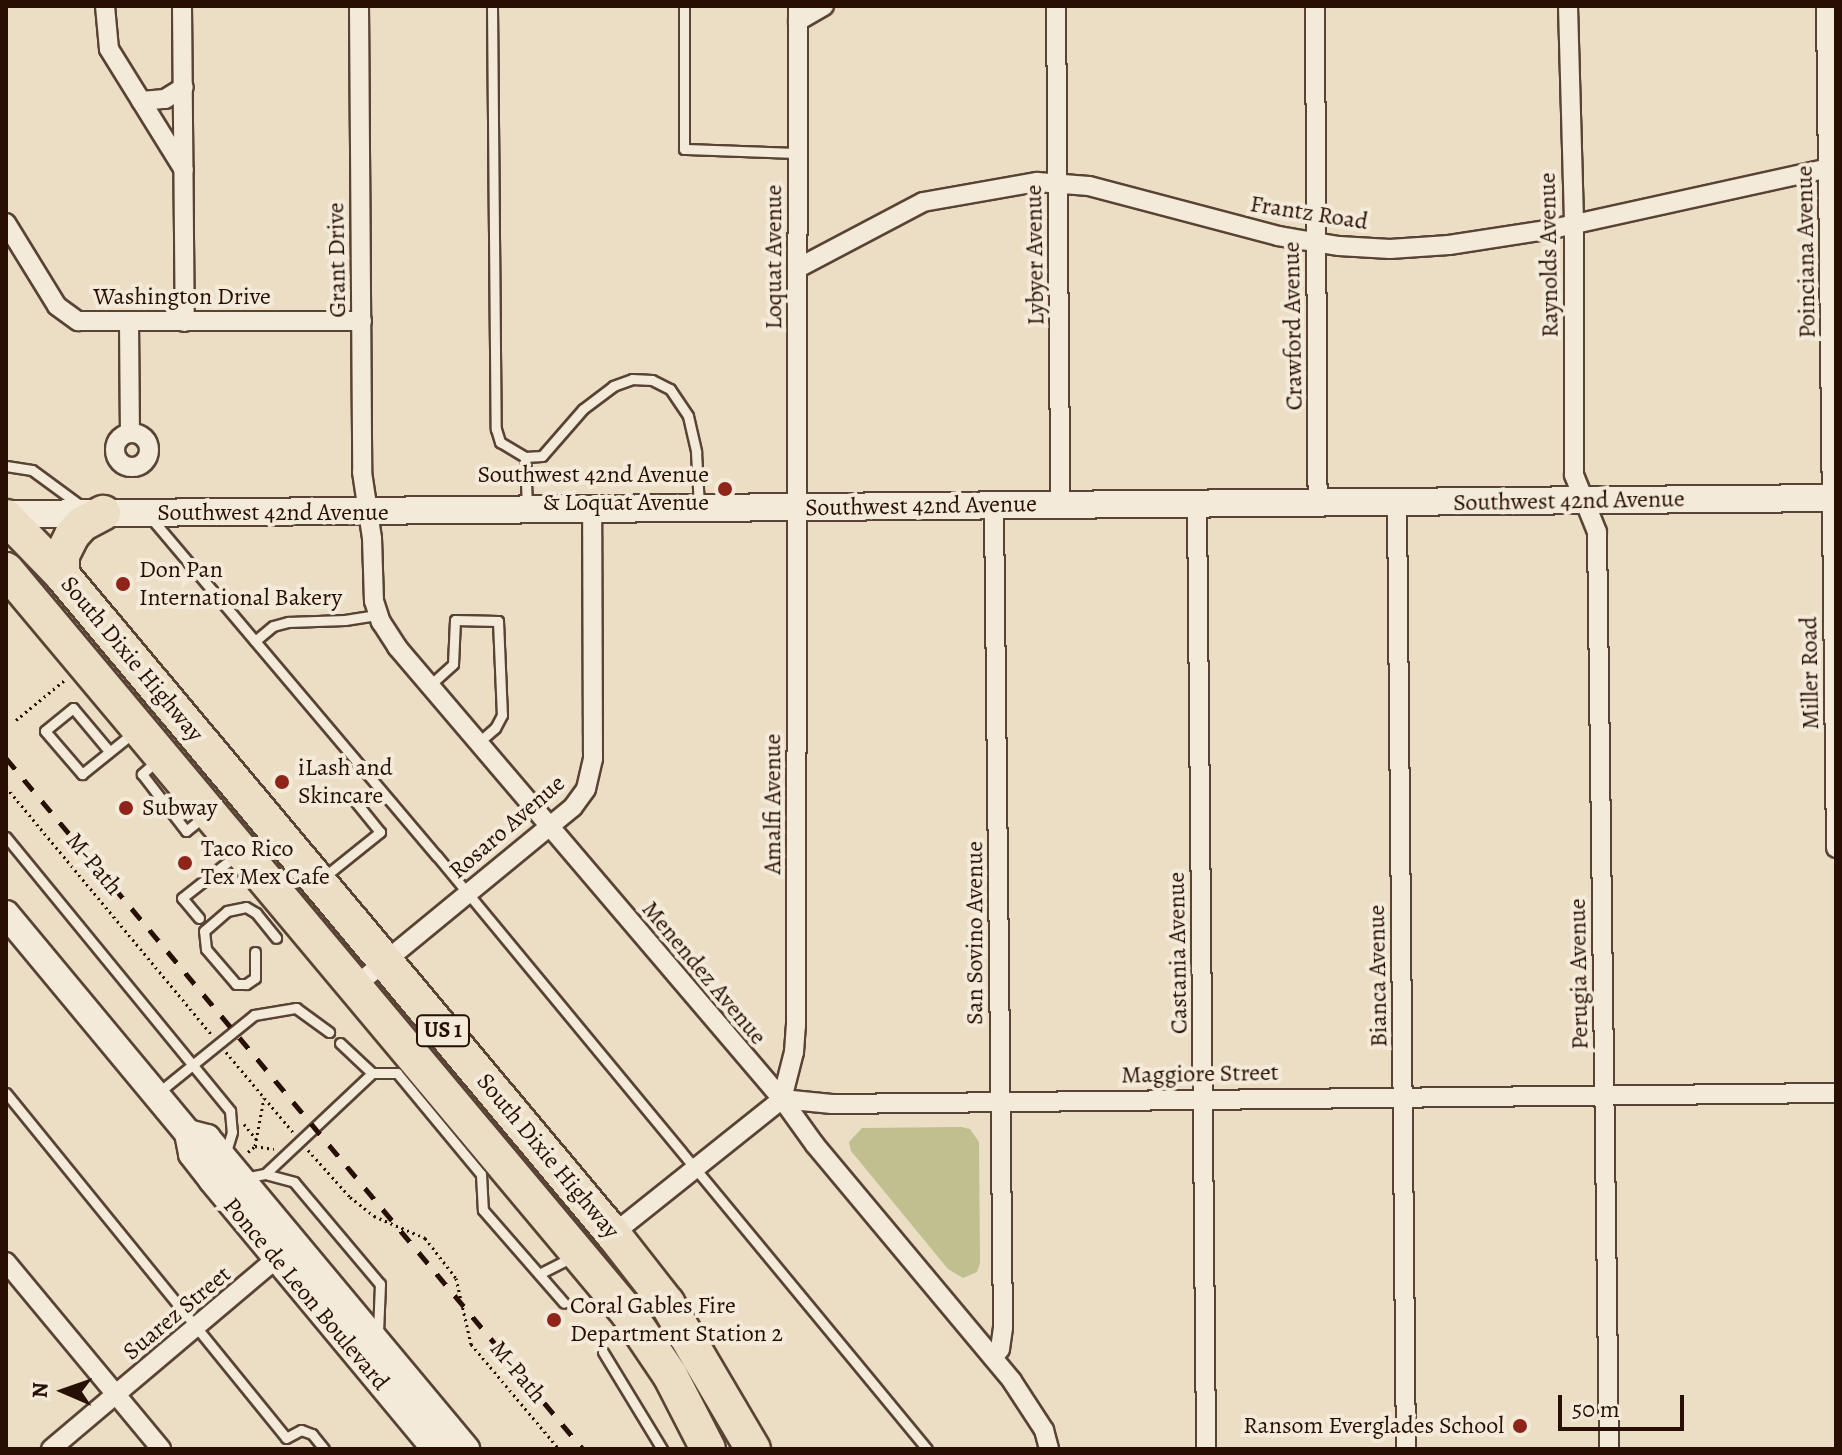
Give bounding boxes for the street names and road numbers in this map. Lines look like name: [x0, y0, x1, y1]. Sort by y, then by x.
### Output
street label: Poinciana Avenue: [1790, 165, 1822, 339]
street label: Raynolds Avenue: [1533, 172, 1565, 338]
street label: Lybyer Avenue: [1019, 184, 1051, 326]
street label: Loquat Avenue: [760, 185, 788, 329]
street label: Frantz Road: [1248, 189, 1370, 237]
street label: Grant Drive: [322, 202, 352, 318]
street label: Crawford Avenue: [1277, 241, 1309, 411]
street label: Washington Drive: [93, 283, 271, 311]
street label: Southwest 42nd Avenue: [1453, 485, 1685, 517]
street label: Southwest 42nd Avenue: [805, 490, 1037, 522]
street label: Southwest 42nd Avenue: [157, 499, 389, 527]
street label: South Dixie Highway: [54, 570, 210, 748]
street label: Miller Road: [1795, 616, 1825, 730]
street label: Amalfi Avenue: [759, 734, 787, 874]
street label: Rosaro Avenue: [443, 769, 571, 885]
street label: M-Path: [60, 827, 128, 901]
street label: San Sovino Avenue: [961, 841, 989, 1025]
street label: Castania Avenue: [1162, 872, 1194, 1034]
street label: Menendez Avenue: [636, 895, 772, 1051]
street label: Perugia Avenue: [1563, 898, 1595, 1050]
street label: Bianca Avenue: [1362, 904, 1394, 1048]
road number: US 1: [415, 1013, 471, 1049]
street label: Maggiore Street: [1121, 1058, 1279, 1090]
street label: South Dixie Highway: [470, 1067, 626, 1245]
street label: Ponce de Leon Boulevard: [217, 1192, 395, 1396]
street label: Suarez Street: [117, 1260, 237, 1366]
street label: M-Path: [484, 1335, 552, 1409]

